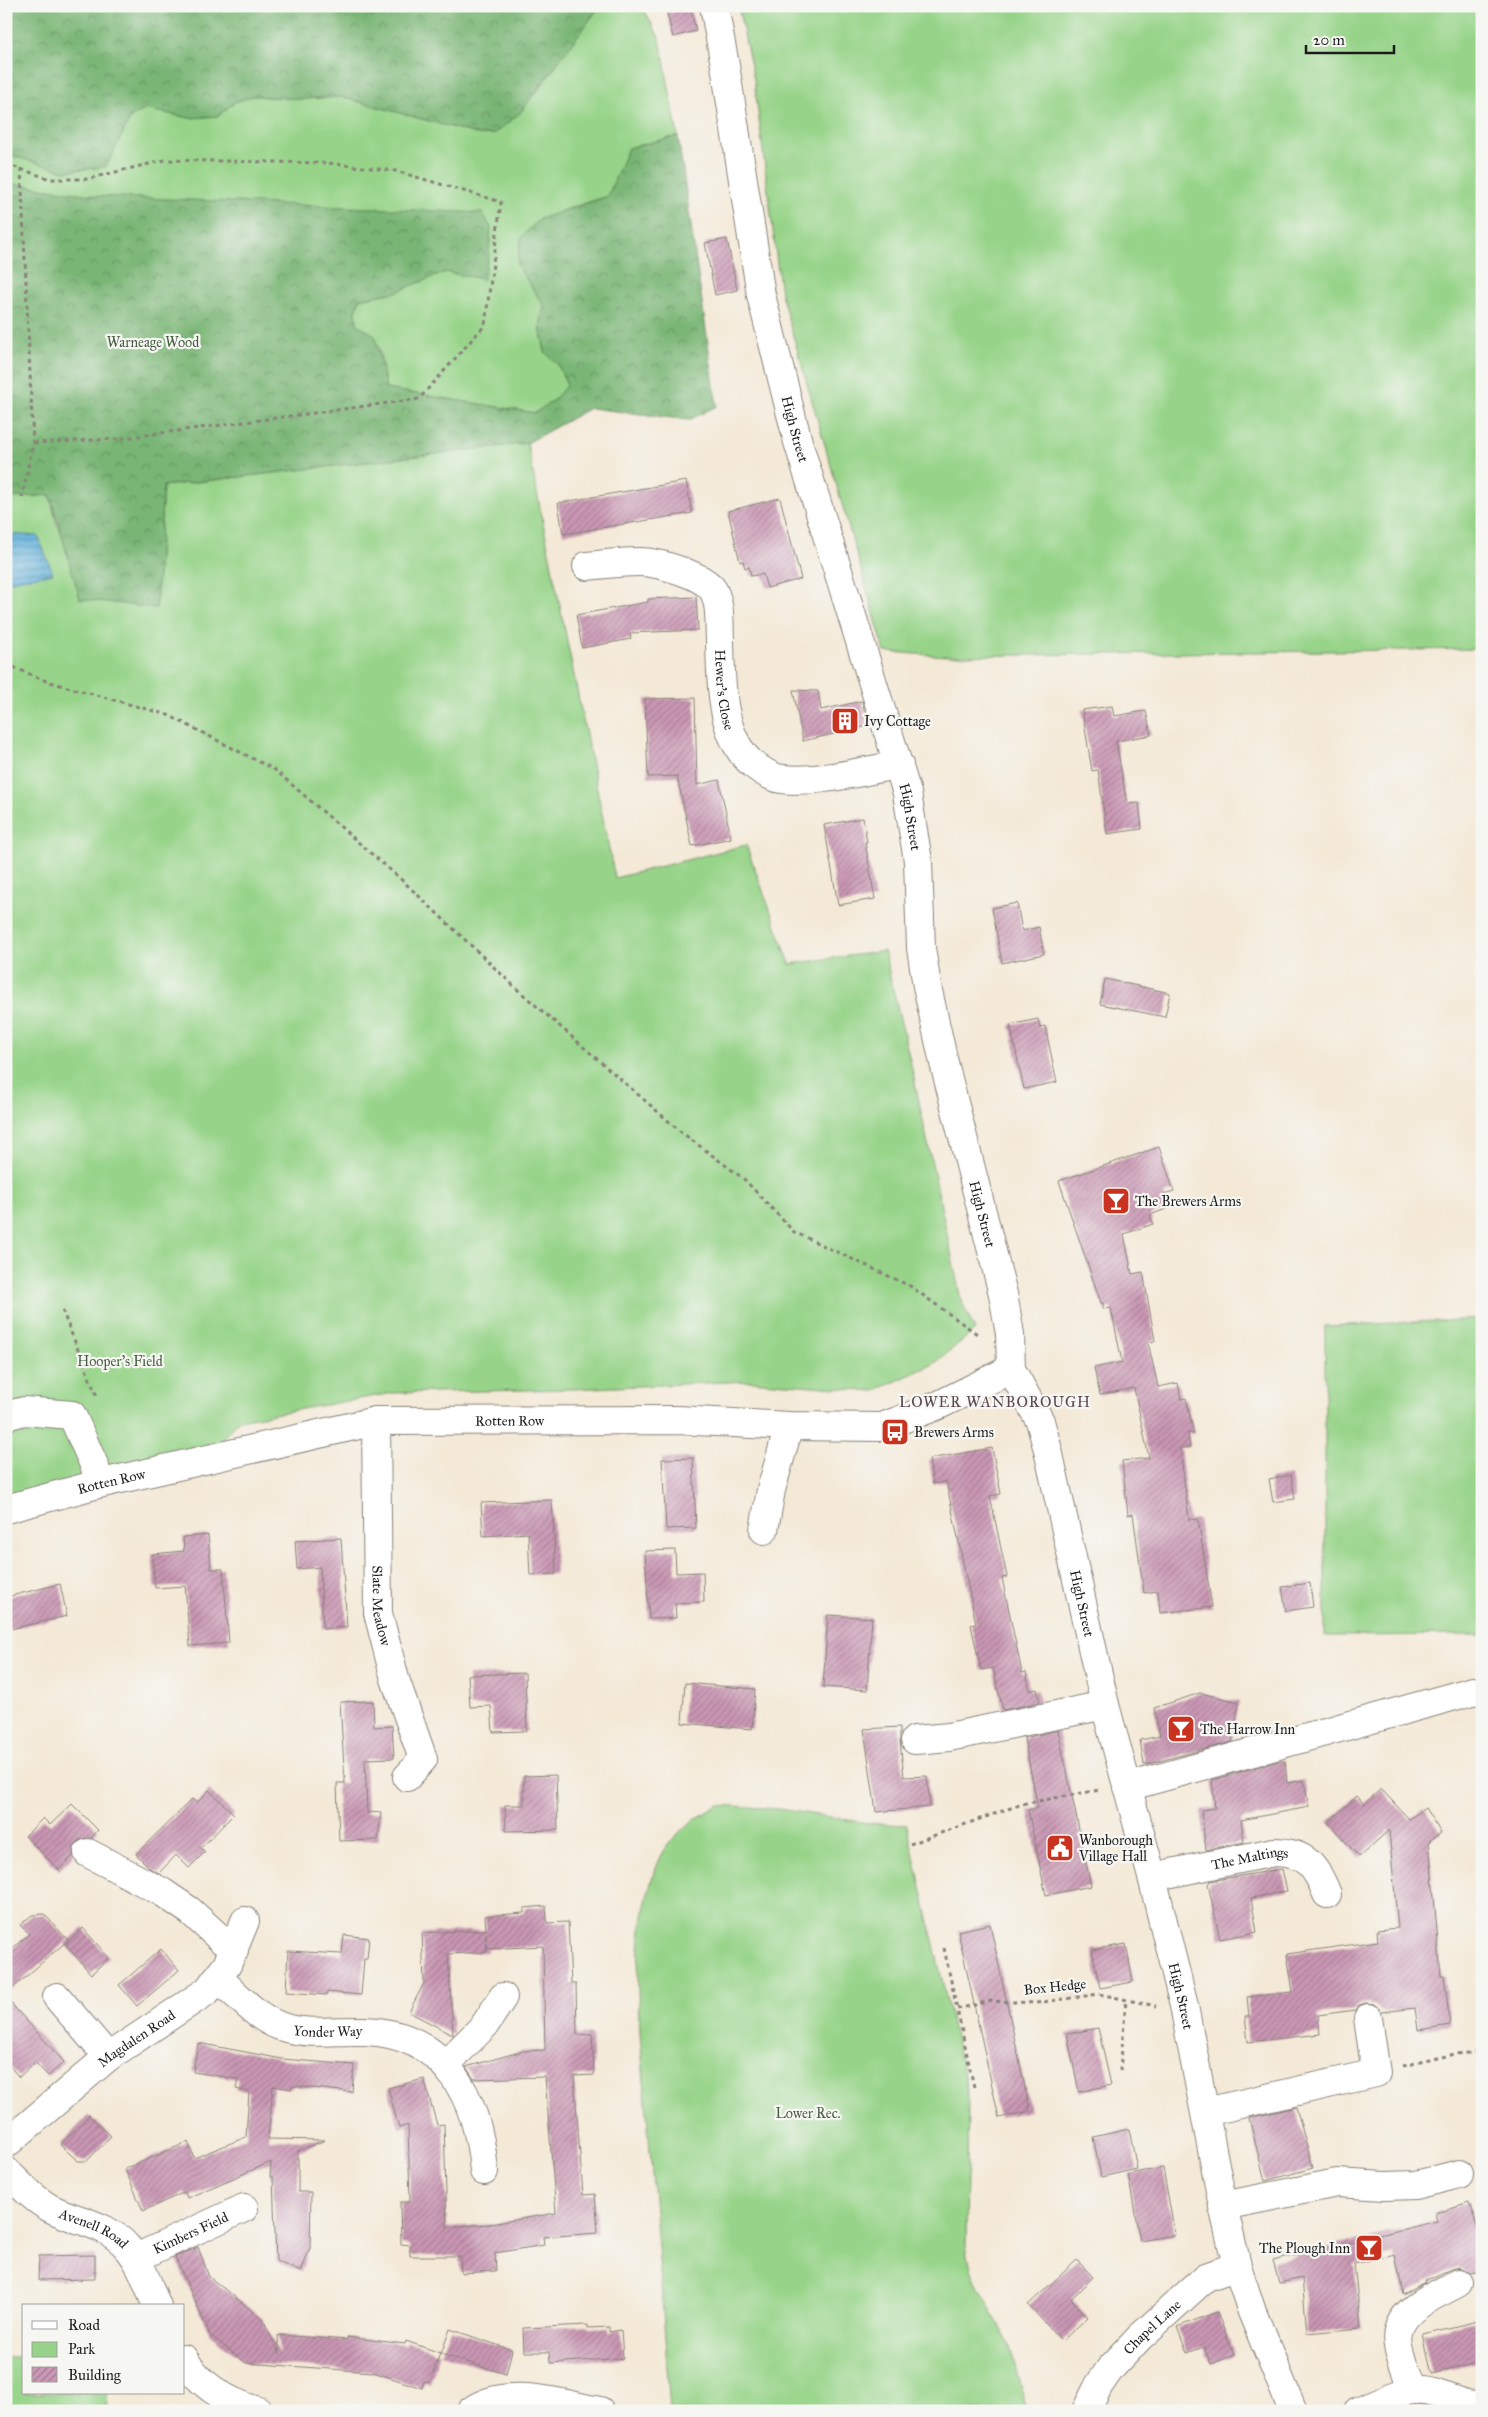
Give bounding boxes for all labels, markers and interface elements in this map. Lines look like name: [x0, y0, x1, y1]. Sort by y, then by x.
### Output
scale bar: [1306, 22, 1393, 54]
text: 20 m: [1313, 31, 1345, 49]
park label: Warneage Wood: [107, 334, 199, 351]
street label: High Street: [778, 394, 812, 464]
street label: Hewer's Close: [712, 649, 738, 732]
building icon: Ivy Cottage: [830, 706, 860, 736]
place label: Ivy Cottage: [864, 713, 931, 730]
street label: High Street: [896, 781, 925, 852]
street label: High Street: [966, 1179, 999, 1249]
bar icon: The Brewers Arms: [1101, 1186, 1131, 1216]
place label: The Brewers Arms: [1135, 1193, 1241, 1210]
park label: Hooper's Field: [77, 1353, 163, 1370]
district label: LOWER WANBOROUGH: [899, 1393, 1091, 1411]
street label: Rotten Row: [475, 1412, 545, 1429]
bus stop icon: Brewers Arms: [880, 1417, 910, 1447]
place label: Brewers Arms: [914, 1424, 994, 1441]
street label: Rotten Row: [76, 1465, 148, 1498]
street label: Slate Meadow: [369, 1565, 395, 1648]
street label: High Street: [1067, 1568, 1098, 1638]
bar icon: The Harrow Inn: [1166, 1714, 1196, 1744]
place label: The Harrow Inn: [1200, 1721, 1296, 1738]
place label: Wanborough Village Hall: [1078, 1832, 1153, 1865]
public building icon: Wanborough Village Hall: [1045, 1833, 1075, 1863]
street label: The Maltings: [1210, 1843, 1290, 1873]
street label: High Street: [1165, 1961, 1197, 2031]
street label: Box Hedge: [1023, 1975, 1087, 1999]
street label: Magdalen Road: [94, 2006, 178, 2071]
street label: Yonder Way: [292, 2021, 363, 2040]
park label: Lower Rec.: [775, 2105, 841, 2122]
street label: Avenell Road: [56, 2204, 132, 2252]
street label: Kimbers Field: [150, 2208, 231, 2258]
bar icon: The Plough Inn: [1354, 2233, 1384, 2263]
place label: The Plough Inn: [1259, 2240, 1350, 2257]
street label: Chapel Lane: [1120, 2296, 1184, 2358]
legend: [22, 2304, 185, 2394]
text: Road: [68, 2316, 100, 2334]
text: Park: [68, 2340, 95, 2358]
text: Building: [68, 2366, 122, 2384]

